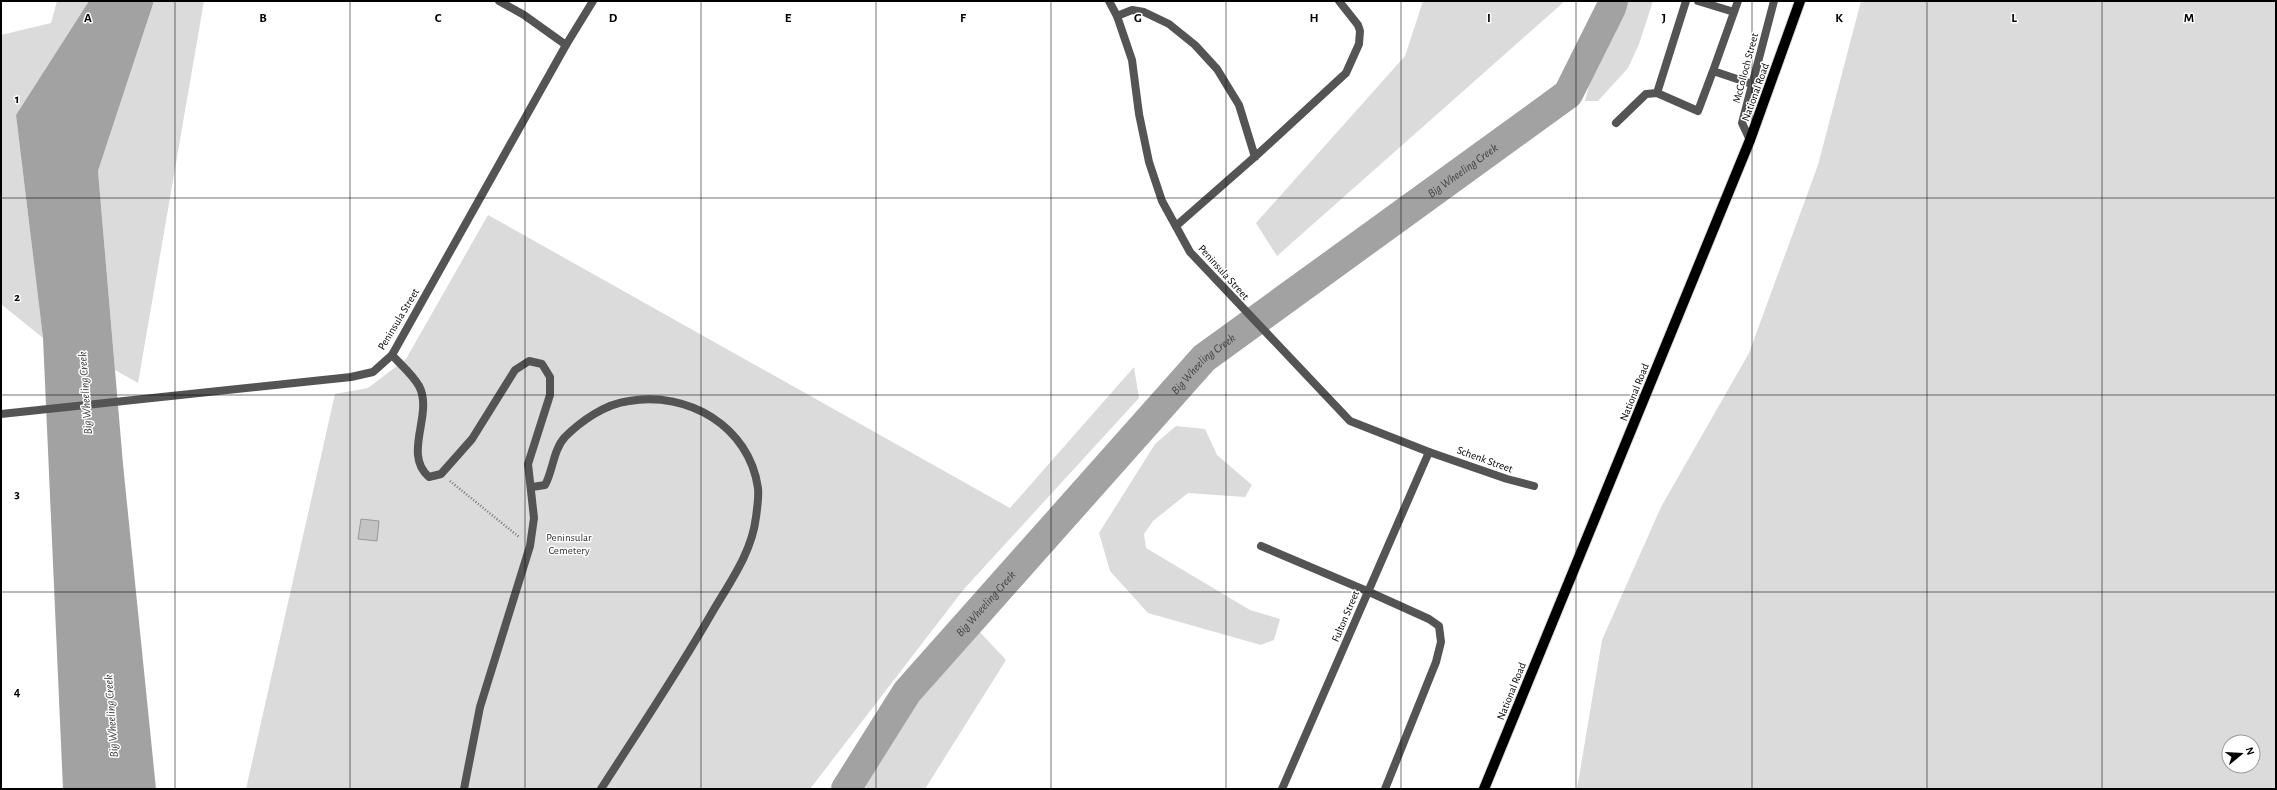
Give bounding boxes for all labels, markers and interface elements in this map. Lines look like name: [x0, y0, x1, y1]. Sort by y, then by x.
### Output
text: A: [84, 12, 92, 25]
text: B: [259, 12, 267, 25]
text: C: [435, 12, 442, 25]
text: D: [609, 12, 618, 25]
text: E: [785, 12, 792, 25]
text: F: [960, 12, 967, 25]
text: G: [1134, 12, 1142, 25]
text: H: [1309, 12, 1319, 25]
text: I: [1487, 12, 1491, 25]
text: J: [1662, 12, 1666, 25]
text: K: [1835, 12, 1843, 25]
text: L: [2011, 12, 2017, 25]
text: M: [2184, 12, 2194, 25]
street label: McColloch Street: [1731, 31, 1760, 104]
street label: National Road: [1740, 61, 1771, 123]
text: 1: [15, 93, 19, 106]
water label: Big Wheeling Creek: [1425, 141, 1500, 200]
street label: Peninsula Street: [1196, 243, 1251, 302]
street label: Peninsula Street: [376, 286, 421, 352]
text: 2: [14, 291, 20, 304]
water label: Big Wheeling Creek: [1169, 331, 1238, 396]
water label: Big Wheeling Creek: [76, 351, 94, 435]
street label: National Road: [1618, 362, 1651, 423]
street label: Schenk Street: [1456, 444, 1515, 475]
text: 3: [14, 488, 20, 501]
park label: Peninsular Cemetery: [546, 532, 592, 556]
water label: Big Wheeling Creek: [954, 568, 1018, 639]
street label: Fulton Street: [1330, 588, 1361, 643]
street label: National Road: [1495, 661, 1528, 722]
water label: Big Wheeling Creek: [102, 674, 120, 758]
text: 4: [14, 686, 21, 699]
north arrow: [2221, 734, 2261, 774]
text: N: [2244, 746, 2256, 756]

